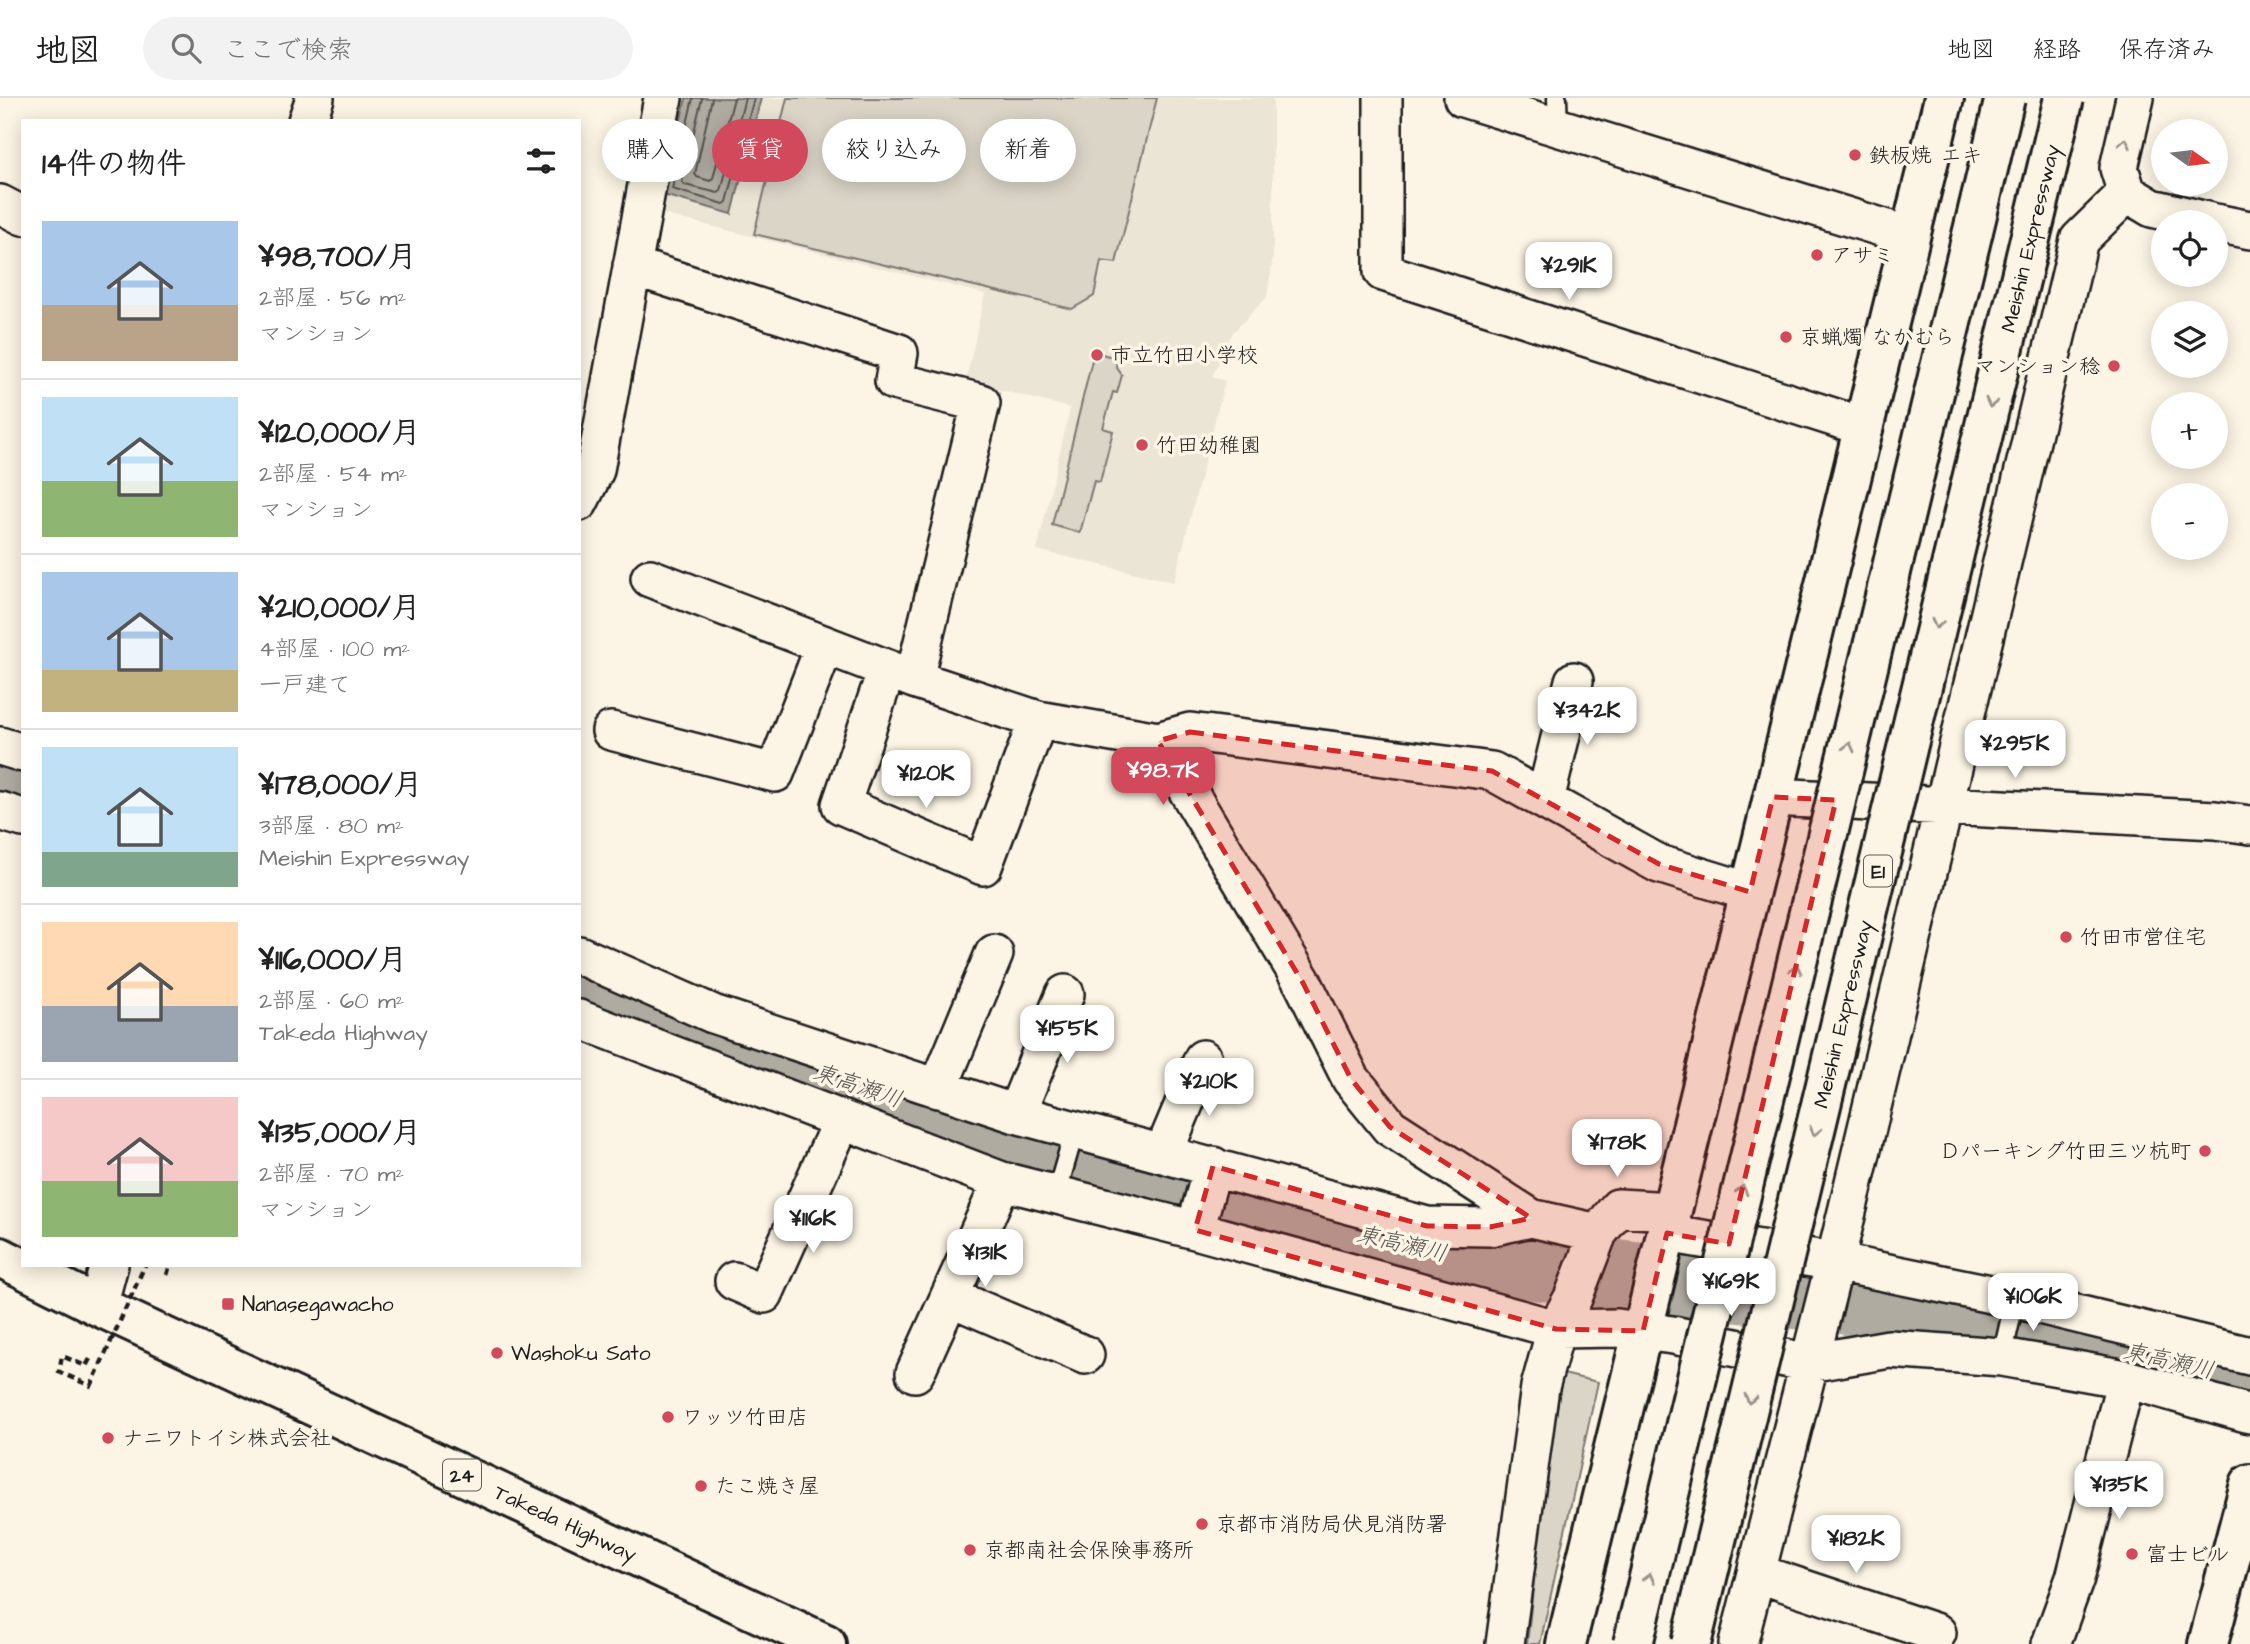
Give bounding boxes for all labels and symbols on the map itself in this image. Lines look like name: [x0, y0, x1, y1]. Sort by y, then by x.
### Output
north arrow: [2151, 119, 2228, 196]
one-way arrow: [2117, 137, 2131, 149]
place label: 鉄板焼 エキ: [1869, 141, 1982, 170]
street label: Meishin Expressway: [1994, 141, 2069, 335]
marker: 鉄板焼 エキ: [1847, 147, 1863, 163]
place label: アサミ: [1831, 241, 1894, 270]
pin: ¥291K: [1520, 242, 1618, 302]
marker: アサミ: [1809, 247, 1825, 263]
place label: 京蝋燭 なかむら: [1800, 323, 1955, 352]
marker: 京蝋燭 なかむら: [1778, 329, 1794, 345]
place label: 市立竹田小学校: [1111, 341, 1258, 370]
marker: 市立竹田小学校: [1089, 347, 1105, 363]
place label: マンション稔: [1975, 352, 2100, 381]
marker: マンション稔: [2106, 358, 2122, 374]
one-way arrow: [1985, 396, 1999, 408]
place label: 竹田幼稚園: [1156, 431, 1261, 460]
marker: 竹田幼稚園: [1134, 437, 1150, 453]
one-way arrow: [1931, 618, 1945, 630]
pin: ¥342K: [1538, 688, 1636, 747]
pin: ¥295K: [1966, 720, 2064, 780]
one-way arrow: [1841, 741, 1855, 753]
pin: ¥98.7K: [1106, 748, 1220, 807]
pin: ¥120K: [877, 750, 975, 810]
road number: E1: [1864, 856, 1892, 886]
street label: Meishin Expressway: [1807, 917, 1882, 1111]
place label: 竹田市営住宅: [2080, 923, 2206, 952]
marker: 竹田市営住宅: [2058, 929, 2074, 945]
one-way arrow: [1787, 963, 1802, 975]
pin: ¥155K: [1018, 1006, 1116, 1065]
water label: 東高瀬川: [809, 1056, 906, 1116]
pin: ¥210K: [1160, 1058, 1258, 1118]
pin: ¥178K: [1568, 1119, 1666, 1179]
one-way arrow: [1809, 1125, 1823, 1137]
place label: Ｄパーキング竹田三ツ杭町: [1939, 1137, 2191, 1166]
marker: Ｄパーキング竹田三ツ杭町: [2197, 1143, 2213, 1159]
one-way arrow: [1734, 1184, 1748, 1196]
pin: ¥116K: [764, 1196, 862, 1255]
water label: 東高瀬川: [1353, 1218, 1450, 1270]
pin: ¥131K: [936, 1230, 1034, 1289]
pin: ¥169K: [1682, 1258, 1780, 1318]
pin: ¥106K: [1984, 1274, 2082, 1333]
place label: Nanasegawacho: [242, 1290, 394, 1321]
marker: Nanasegawacho: [220, 1296, 236, 1312]
water label: 東高瀬川: [2120, 1335, 2217, 1387]
place label: Washoku Sato: [511, 1339, 651, 1368]
marker: Washoku Sato: [489, 1345, 505, 1361]
one-way arrow: [1744, 1393, 1758, 1405]
place label: ワッツ竹田店: [682, 1403, 808, 1432]
marker: ワッツ竹田店: [660, 1409, 676, 1425]
place label: ナニワトイシ株式会社: [122, 1424, 331, 1453]
marker: ナニワトイシ株式会社: [100, 1430, 116, 1446]
road number: 24: [443, 1460, 481, 1490]
pin: ¥135K: [2070, 1462, 2168, 1521]
place label: たこ焼き屋: [715, 1472, 820, 1501]
street label: Takeda Highway: [489, 1478, 642, 1571]
marker: たこ焼き屋: [693, 1478, 709, 1494]
place label: 京都市消防局伏見消防署: [1216, 1510, 1447, 1539]
marker: 京都市消防局伏見消防署: [1194, 1516, 1210, 1532]
pin: ¥182K: [1807, 1516, 1905, 1575]
place label: 京都南社会保険事務所: [984, 1536, 1194, 1565]
place label: 富士ビル: [2146, 1540, 2230, 1569]
marker: 京都南社会保険事務所: [962, 1542, 978, 1558]
marker: 富士ビル: [2124, 1546, 2140, 1562]
one-way arrow: [1641, 1572, 1655, 1584]

